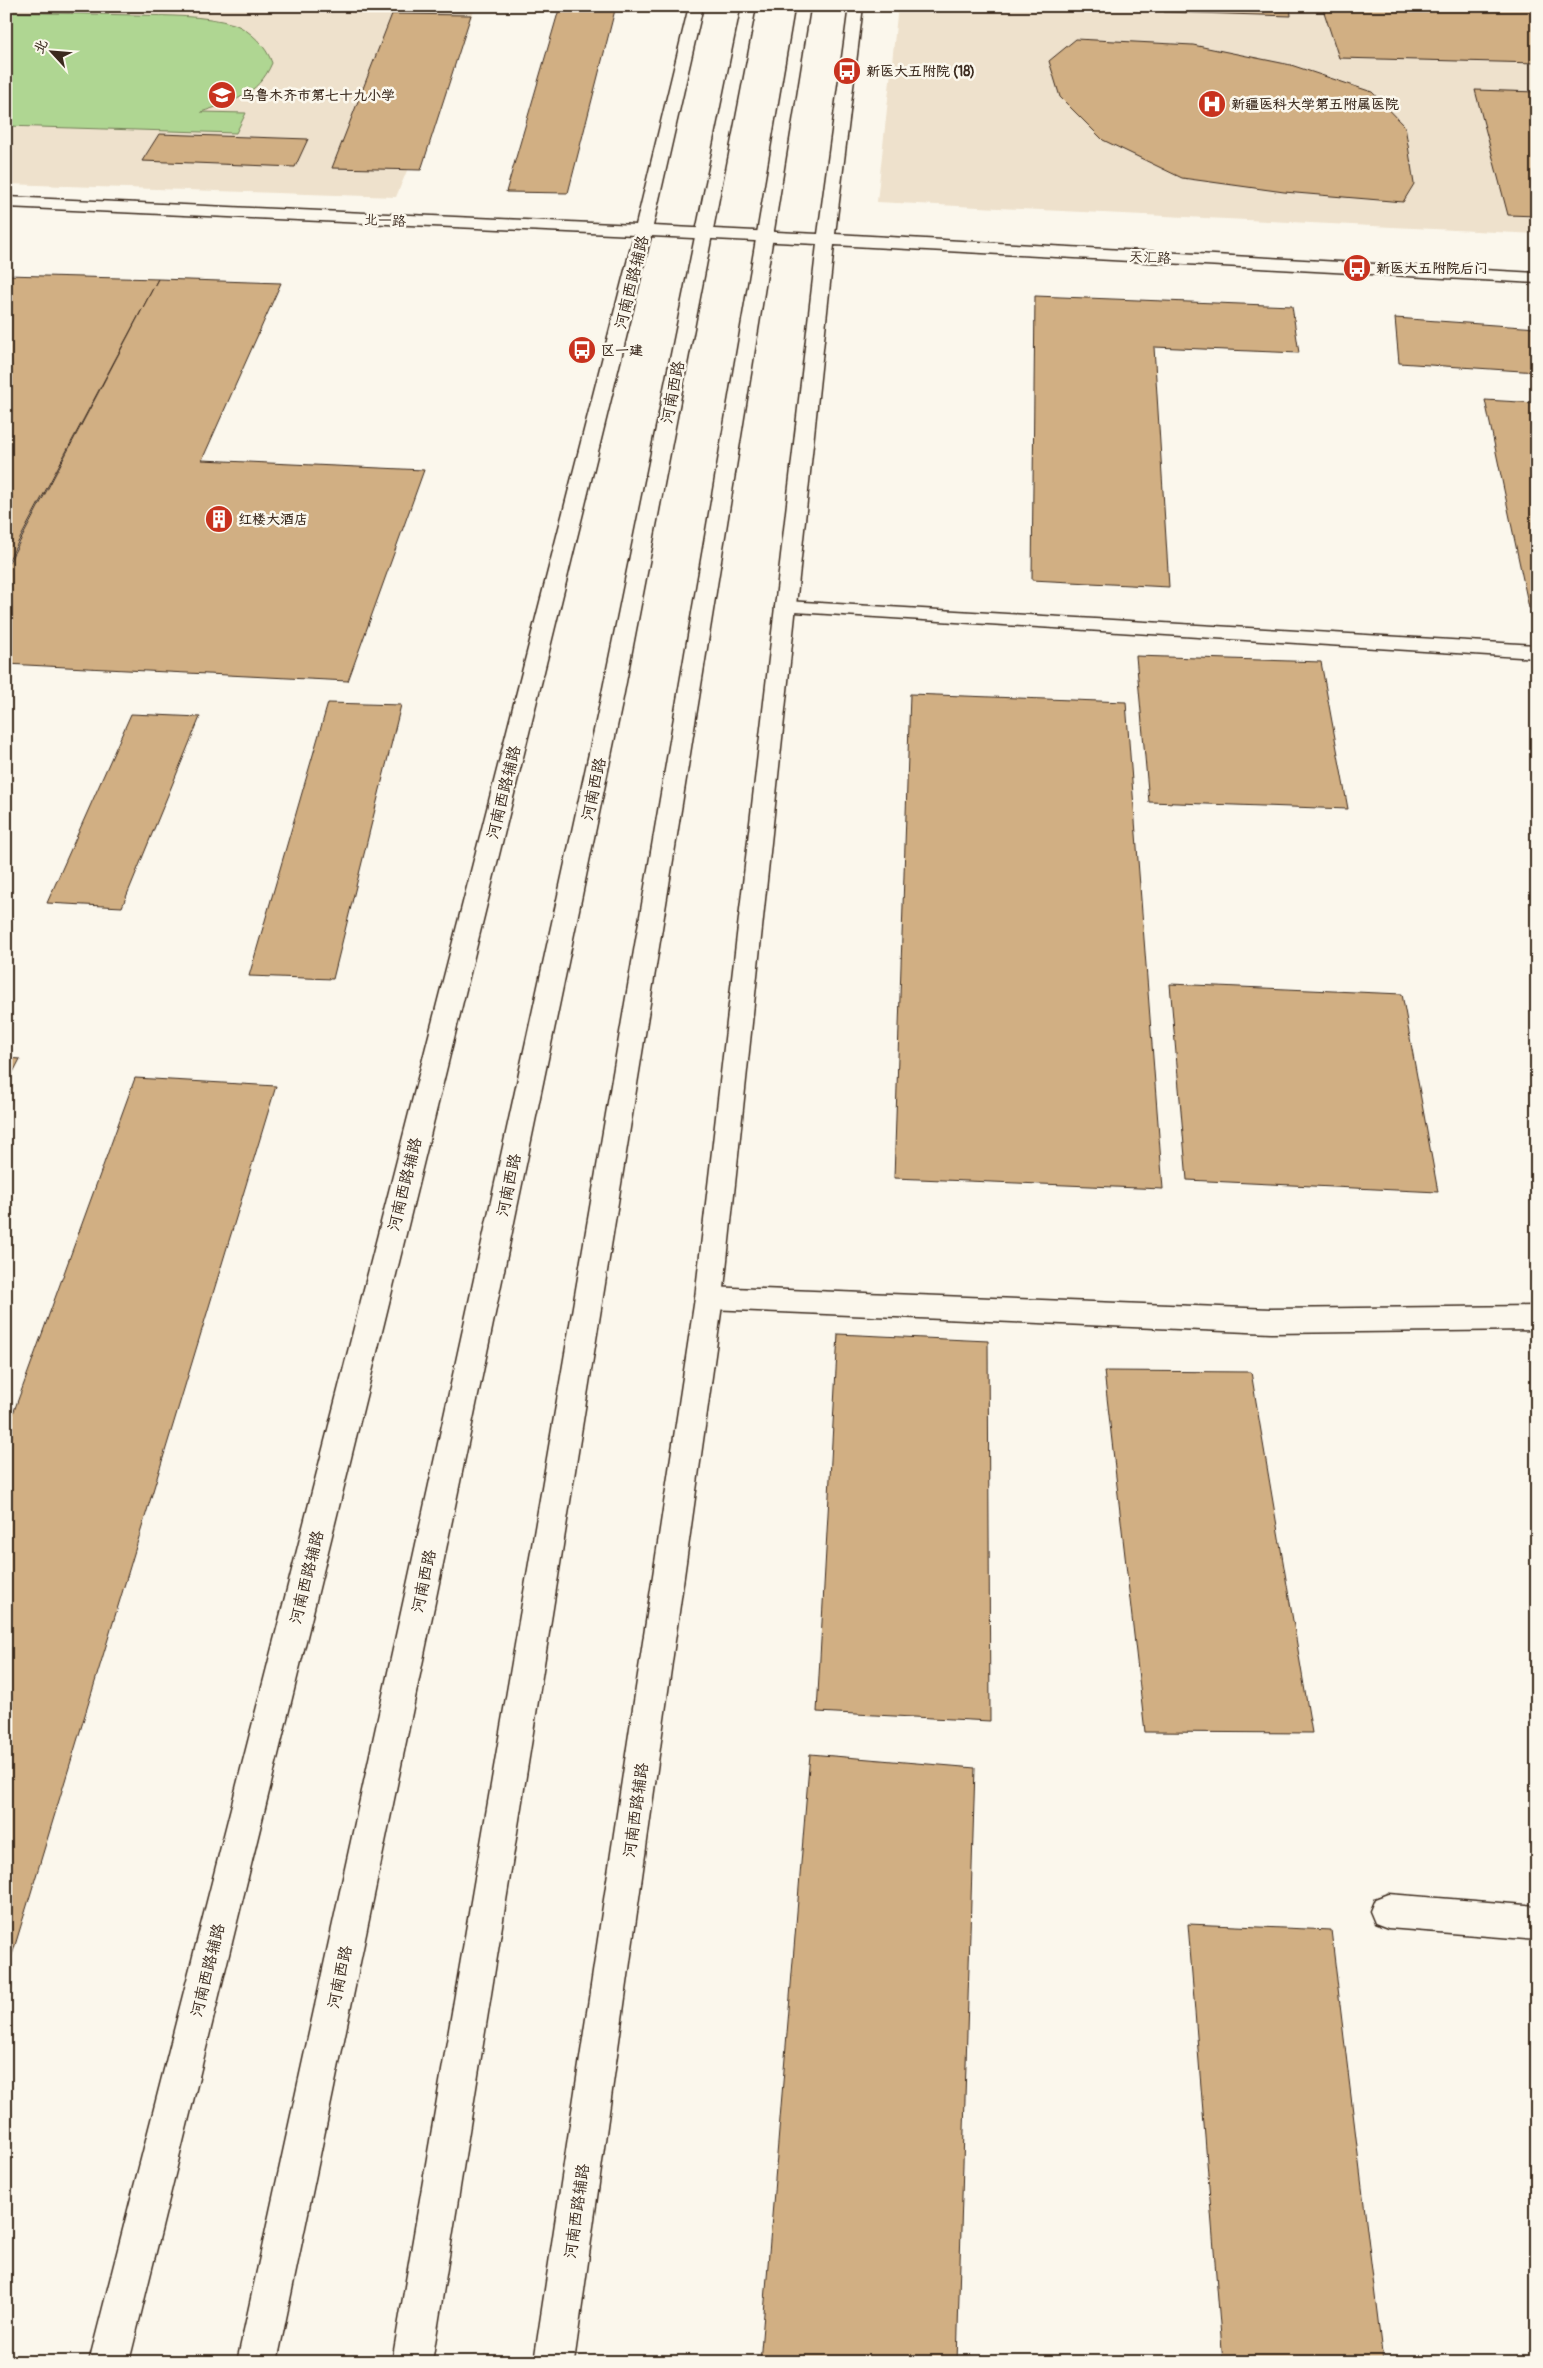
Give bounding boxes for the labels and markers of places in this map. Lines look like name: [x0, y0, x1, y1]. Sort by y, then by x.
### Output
bus stop icon: 新医大五附院 (18): [832, 56, 862, 86]
place label: 新医大五附院 (18): [866, 63, 975, 80]
school or university icon: 乌鲁木齐市第七十九小学: [207, 80, 237, 110]
place label: 乌鲁木齐市第七十九小学: [241, 87, 395, 104]
hospital icon: 新疆医科大学第五附属医院: [1197, 89, 1227, 119]
place label: 新疆医科大学第五附属医院: [1231, 96, 1399, 113]
bus stop icon: 新医大五附院后门: [1342, 253, 1372, 283]
place label: 新医大五附院后门: [1376, 260, 1488, 277]
bus stop icon: 区一建: [567, 335, 597, 365]
place label: 区一建: [601, 342, 643, 359]
building icon: 红楼大酒店: [204, 504, 234, 534]
place label: 红楼大酒店: [238, 511, 308, 528]

